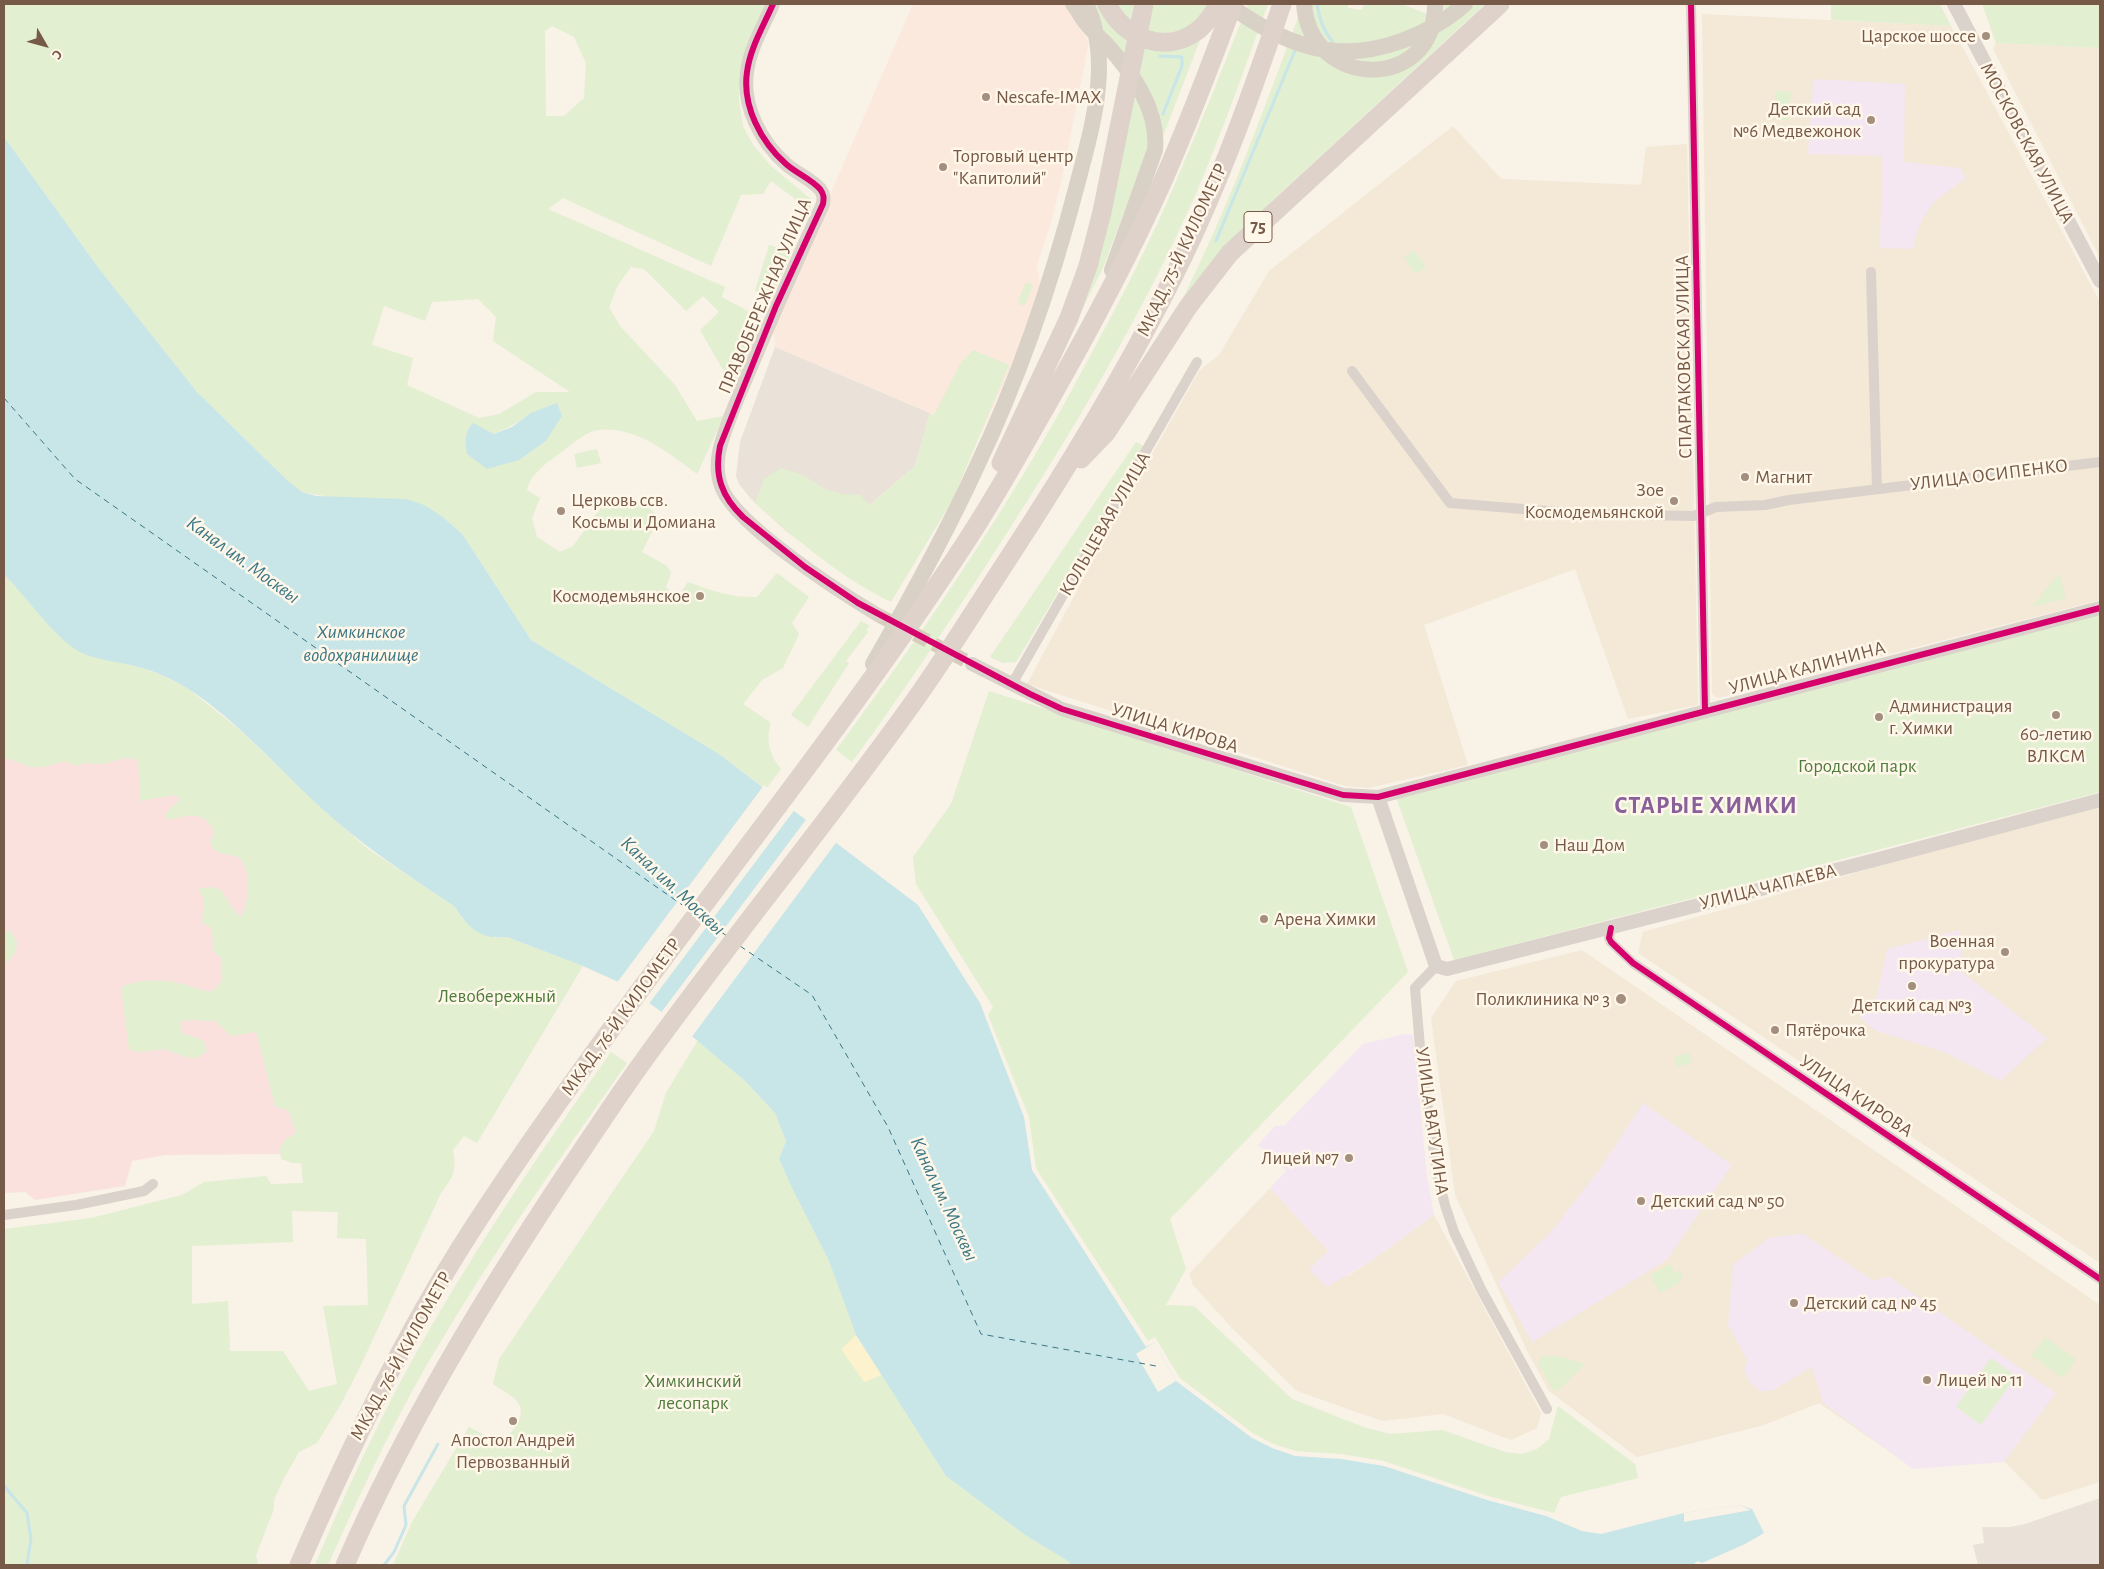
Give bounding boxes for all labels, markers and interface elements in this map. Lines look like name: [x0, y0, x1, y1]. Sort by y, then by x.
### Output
north arrow: [20, 20, 70, 70]
place label: Царское шоссе: [1861, 25, 1976, 47]
marker: Царское шоссе: [1980, 30, 1992, 42]
text: С: [49, 47, 65, 62]
street label: МОСКОВСКАЯ УЛИЦА: [1975, 59, 2079, 227]
place label: Nescafe-IMAX: [996, 86, 1102, 108]
marker: Nescafe-IMAX: [980, 91, 992, 103]
place label: Детский сад №6 Медвежонок: [1733, 98, 1861, 142]
marker: Детский сад №6 Медвежонок: [1865, 114, 1877, 126]
place label: Торговый центр "Капитолий": [953, 145, 1073, 189]
street label: МКАД, 75-Й КИЛОМЕТР: [1132, 160, 1232, 340]
marker: Торговый центр "Капитолий": [937, 161, 949, 173]
street label: ПРАВОБЕРЕЖНАЯ УЛИЦА: [713, 195, 817, 397]
road number: 75: [1244, 212, 1272, 242]
street label: СПАРТАКОВСКАЯ УЛИЦА: [1671, 255, 1697, 459]
street label: КОЛЬЦЕВАЯ УЛИЦА: [1054, 448, 1156, 600]
street label: УЛИЦА ОСИПЕНКО: [1909, 454, 2069, 496]
place label: Магнит: [1755, 466, 1812, 488]
marker: Магнит: [1739, 471, 1751, 483]
place label: Зое Космодемьянской: [1524, 479, 1664, 523]
place label: Церковь ссв. Косьмы и Домиана: [571, 489, 716, 533]
marker: Зое Космодемьянской: [1668, 495, 1680, 507]
marker: Церковь ссв. Косьмы и Домиана: [555, 505, 567, 517]
water label: Канал им. Москвы: [182, 511, 304, 609]
place label: Космодемьянское: [552, 585, 690, 607]
marker: Космодемьянское: [694, 590, 706, 602]
water label: Химкинское водохранилище: [304, 620, 418, 667]
street label: УЛИЦА КАЛИНИНА: [1726, 636, 1888, 700]
place label: Администрация г. Химки: [1889, 695, 2012, 739]
street label: УЛИЦА КИРОВА: [1109, 698, 1241, 758]
marker: 60-летию ВЛКСМ: [2050, 709, 2062, 721]
marker: Администрация г. Химки: [1873, 711, 1885, 723]
place label: 60-летию ВЛКСМ: [2020, 723, 2092, 767]
park label: Городской парк: [1798, 755, 1916, 777]
district label: СТАРЫЕ ХИМКИ: [1613, 792, 1799, 820]
water label: Канал им. Москвы: [616, 831, 730, 941]
place label: Наш Дом: [1554, 834, 1625, 856]
marker: Наш Дом: [1538, 839, 1550, 851]
street label: УЛИЦА ЧАПАЕВА: [1697, 859, 1839, 915]
place label: Арена Химки: [1274, 908, 1376, 930]
marker: Арена Химки: [1258, 913, 1270, 925]
place label: Военная прокуратура: [1898, 930, 1995, 974]
street label: МКАД, 76-Й КИЛОМЕТР: [556, 934, 686, 1100]
marker: Военная прокуратура: [1999, 946, 2011, 958]
marker: Детский сад №3: [1906, 980, 1918, 992]
park label: Левобережный: [438, 985, 556, 1007]
place label: Поликлиника № 3: [1475, 988, 1610, 1010]
marker: Поликлиника № 3: [1614, 992, 1628, 1006]
place label: Детский сад №3: [1852, 994, 1972, 1016]
place label: Пятёрочка: [1785, 1019, 1866, 1041]
marker: Пятёрочка: [1769, 1024, 1781, 1036]
street label: УЛИЦА ВАТУТИНА: [1410, 1045, 1454, 1197]
street label: УЛИЦА КИРОВА: [1795, 1050, 1917, 1142]
water label: Канал им. Москвы: [905, 1133, 983, 1265]
place label: Лицей №7: [1261, 1147, 1339, 1169]
marker: Лицей №7: [1343, 1152, 1355, 1164]
place label: Детский сад № 50: [1651, 1190, 1785, 1212]
marker: Детский сад № 50: [1635, 1195, 1647, 1207]
street label: МКАД, 76-Й КИЛОМЕТР: [345, 1268, 457, 1444]
place label: Детский сад № 45: [1804, 1292, 1937, 1314]
marker: Детский сад № 45: [1788, 1297, 1800, 1309]
place label: Лицей № 11: [1937, 1369, 2023, 1391]
park label: Химкинский лесопарк: [644, 1370, 742, 1414]
marker: Лицей № 11: [1921, 1374, 1933, 1386]
marker: Апостол Андрей Первозванный: [507, 1415, 519, 1427]
place label: Апостол Андрей Первозванный: [451, 1429, 575, 1473]

